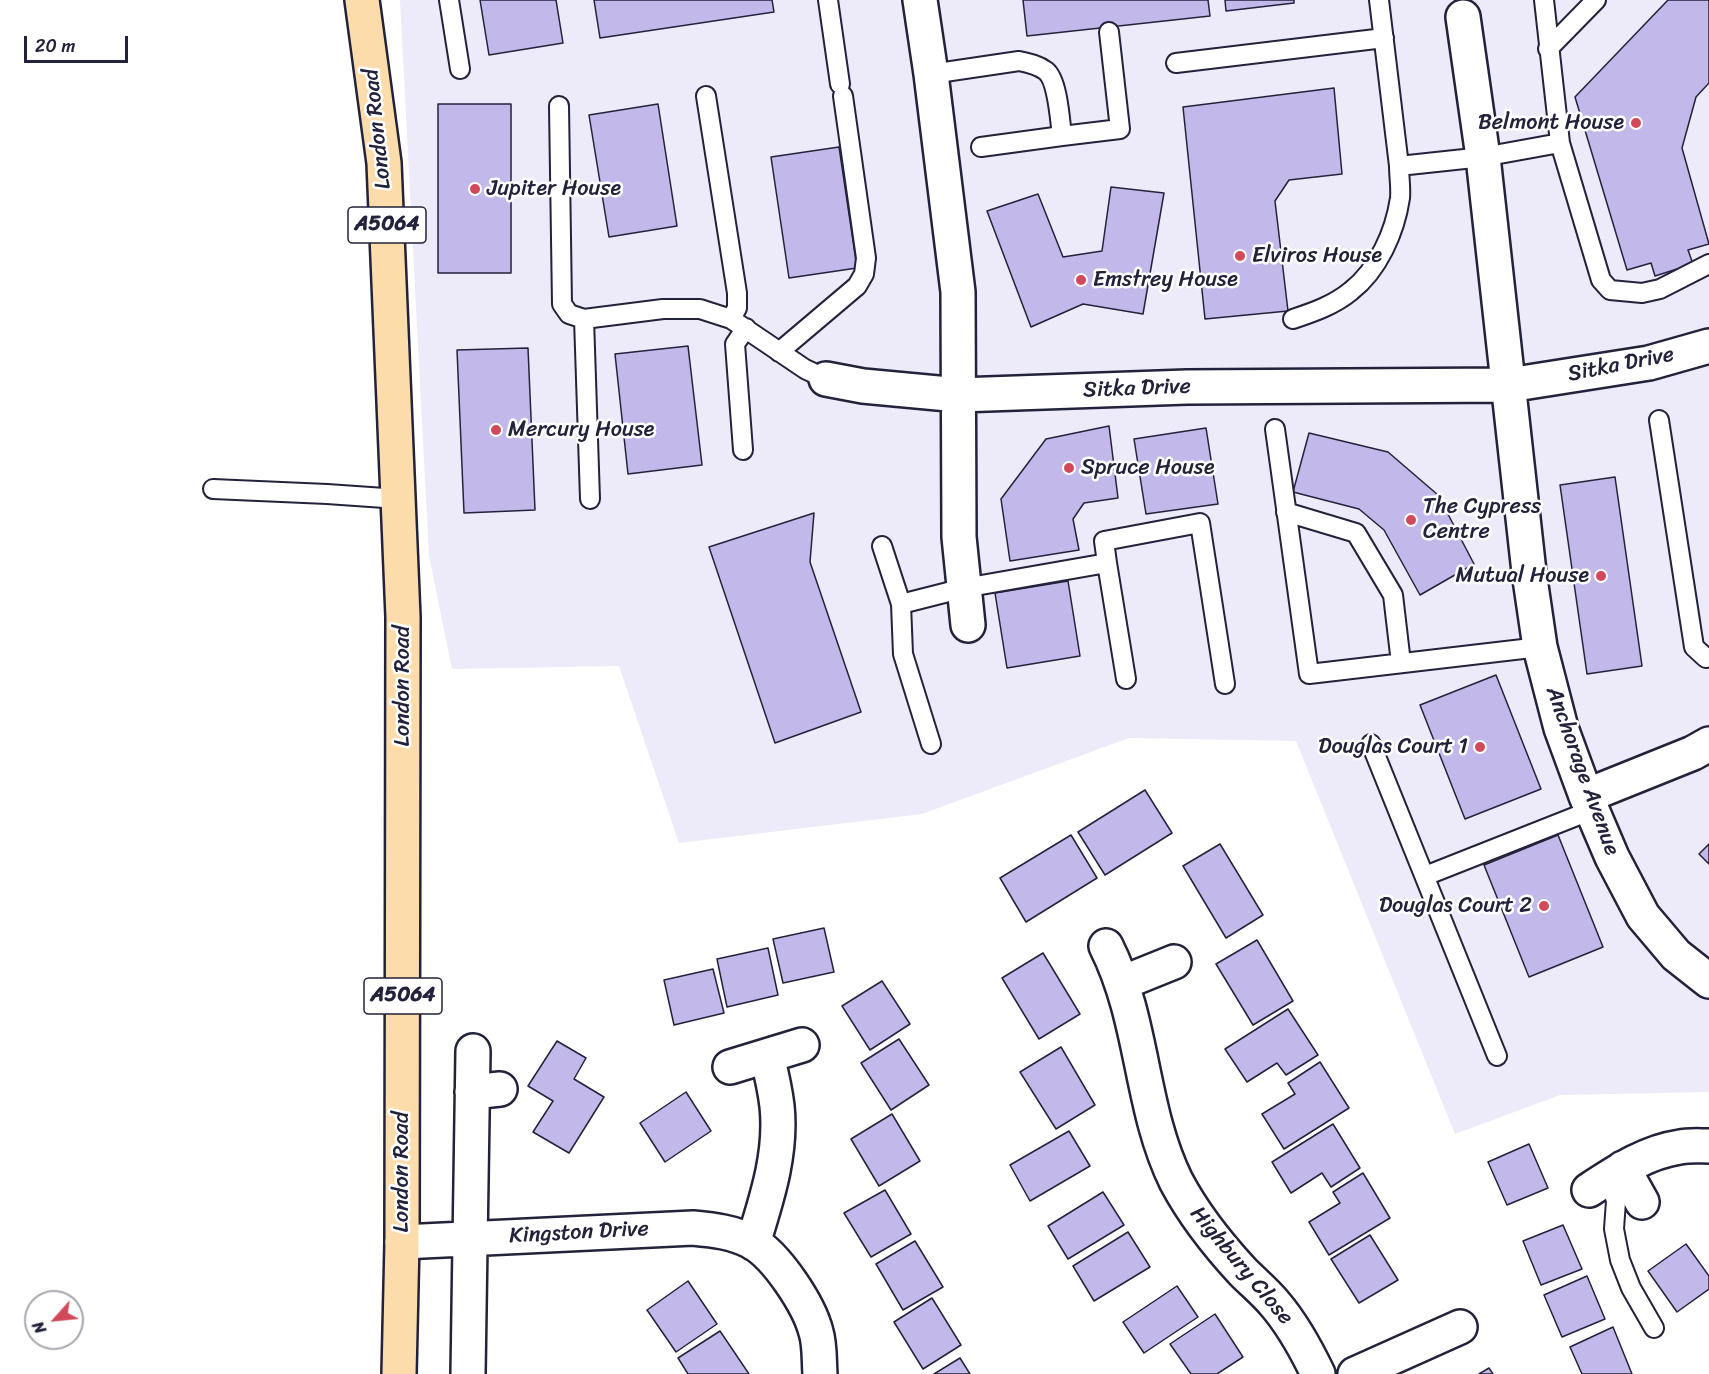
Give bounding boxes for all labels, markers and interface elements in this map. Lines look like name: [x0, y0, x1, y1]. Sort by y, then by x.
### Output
scale bar: [27, 24, 130, 62]
text: 20 m: [35, 30, 75, 62]
street label: London Road: [359, 68, 397, 190]
place label: Belmont House: [1478, 110, 1624, 136]
marker: Belmont House: [1629, 116, 1643, 130]
place label: Jupiter House: [487, 176, 621, 202]
marker: Jupiter House: [468, 182, 482, 196]
road number: A5064: [348, 207, 426, 243]
place label: Elviros House: [1252, 243, 1382, 269]
marker: Elviros House: [1233, 249, 1247, 263]
place label: Emstrey House: [1093, 267, 1238, 293]
marker: Emstrey House: [1074, 273, 1088, 287]
street label: Sitka Drive: [1566, 342, 1676, 388]
street label: Sitka Drive: [1083, 374, 1191, 404]
place label: Mercury House: [508, 417, 654, 443]
marker: Mercury House: [489, 423, 503, 437]
place label: Spruce House: [1081, 455, 1215, 481]
marker: Spruce House: [1062, 461, 1076, 475]
place label: The Cypress Centre: [1423, 494, 1541, 546]
marker: The Cypress Centre: [1404, 513, 1418, 527]
place label: Mutual House: [1456, 563, 1589, 589]
marker: Mutual House: [1594, 569, 1608, 583]
street label: London Road: [390, 626, 416, 746]
street label: Anchorage Avenue: [1539, 683, 1625, 859]
place label: Douglas Court 1: [1318, 734, 1468, 760]
marker: Douglas Court 1: [1473, 740, 1487, 754]
place label: Douglas Court 2: [1379, 893, 1532, 919]
marker: Douglas Court 2: [1537, 899, 1551, 913]
road number: A5064: [364, 978, 442, 1014]
street label: London Road: [389, 1112, 415, 1232]
street label: Highbury Close: [1184, 1201, 1298, 1331]
street label: Kingston Drive: [509, 1216, 649, 1250]
north arrow: [24, 1290, 84, 1350]
text: N: [24, 1316, 55, 1339]

